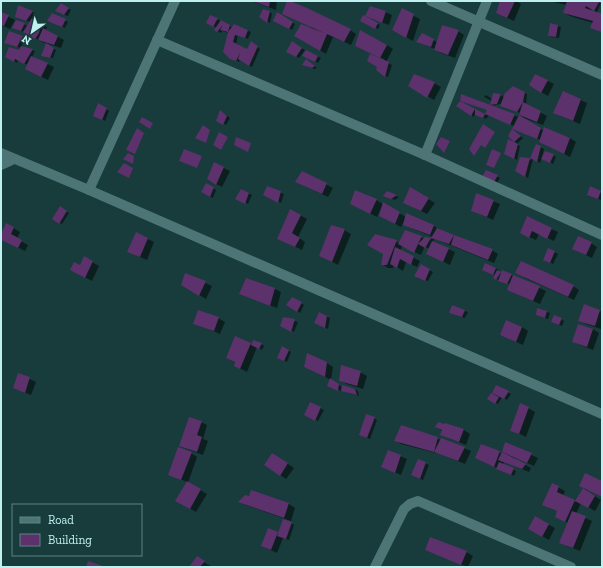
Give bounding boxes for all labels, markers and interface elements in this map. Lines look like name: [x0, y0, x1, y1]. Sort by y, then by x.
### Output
north arrow: [12, 12, 52, 52]
text: N: [19, 32, 34, 48]
legend: [12, 504, 142, 556]
text: Road: [48, 513, 74, 527]
text: Building: [48, 533, 92, 547]

